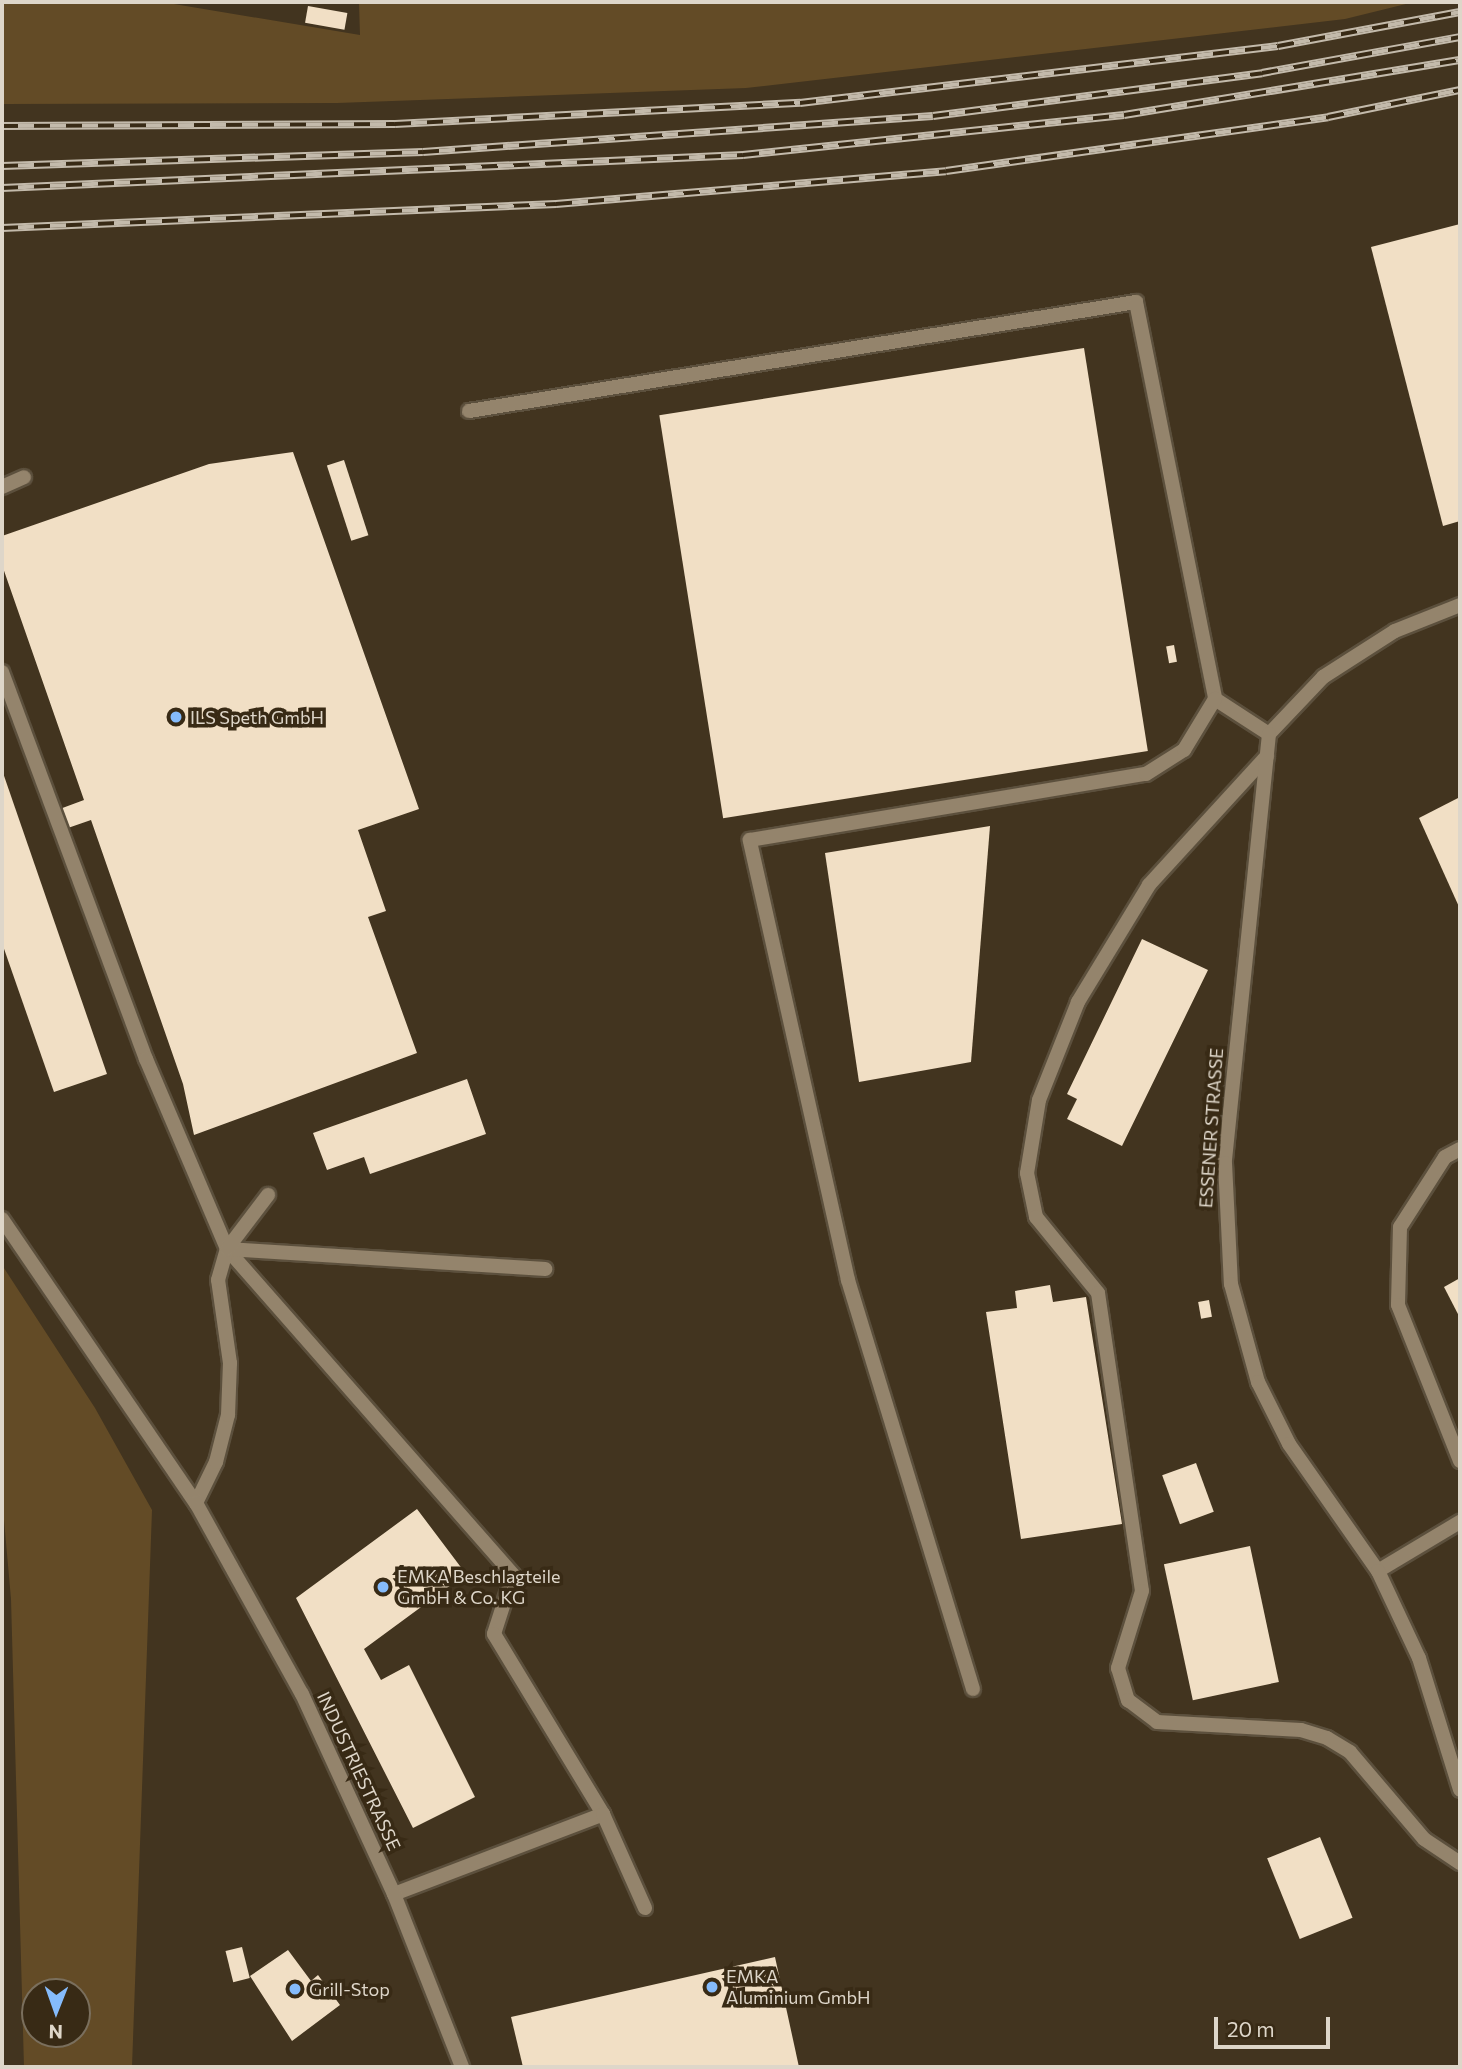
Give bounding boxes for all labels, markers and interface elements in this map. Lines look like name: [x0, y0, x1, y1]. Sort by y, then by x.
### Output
place label: ILS Speth GmbH: [190, 706, 324, 728]
marker: ILS Speth GmbH: [168, 709, 184, 725]
street label: ESSENER STRASSE: [1195, 1047, 1227, 1209]
place label: EMKA Beschlagteile GmbH & Co. KG: [397, 1566, 561, 1608]
marker: EMKA Beschlagteile GmbH & Co. KG: [375, 1579, 391, 1595]
street label: INDUSTRIESTRASSE: [313, 1688, 405, 1854]
place label: EMKA Aluminium GmbH: [726, 1966, 871, 2008]
north arrow: [21, 1978, 91, 2048]
place label: Grill-Stop: [309, 1978, 390, 2000]
marker: EMKA Aluminium GmbH: [704, 1979, 720, 1995]
marker: Grill-Stop: [287, 1981, 303, 1997]
scale bar: [1217, 2002, 1332, 2046]
text: 20 m: [1227, 2016, 1275, 2041]
text: N: [48, 2021, 63, 2044]

